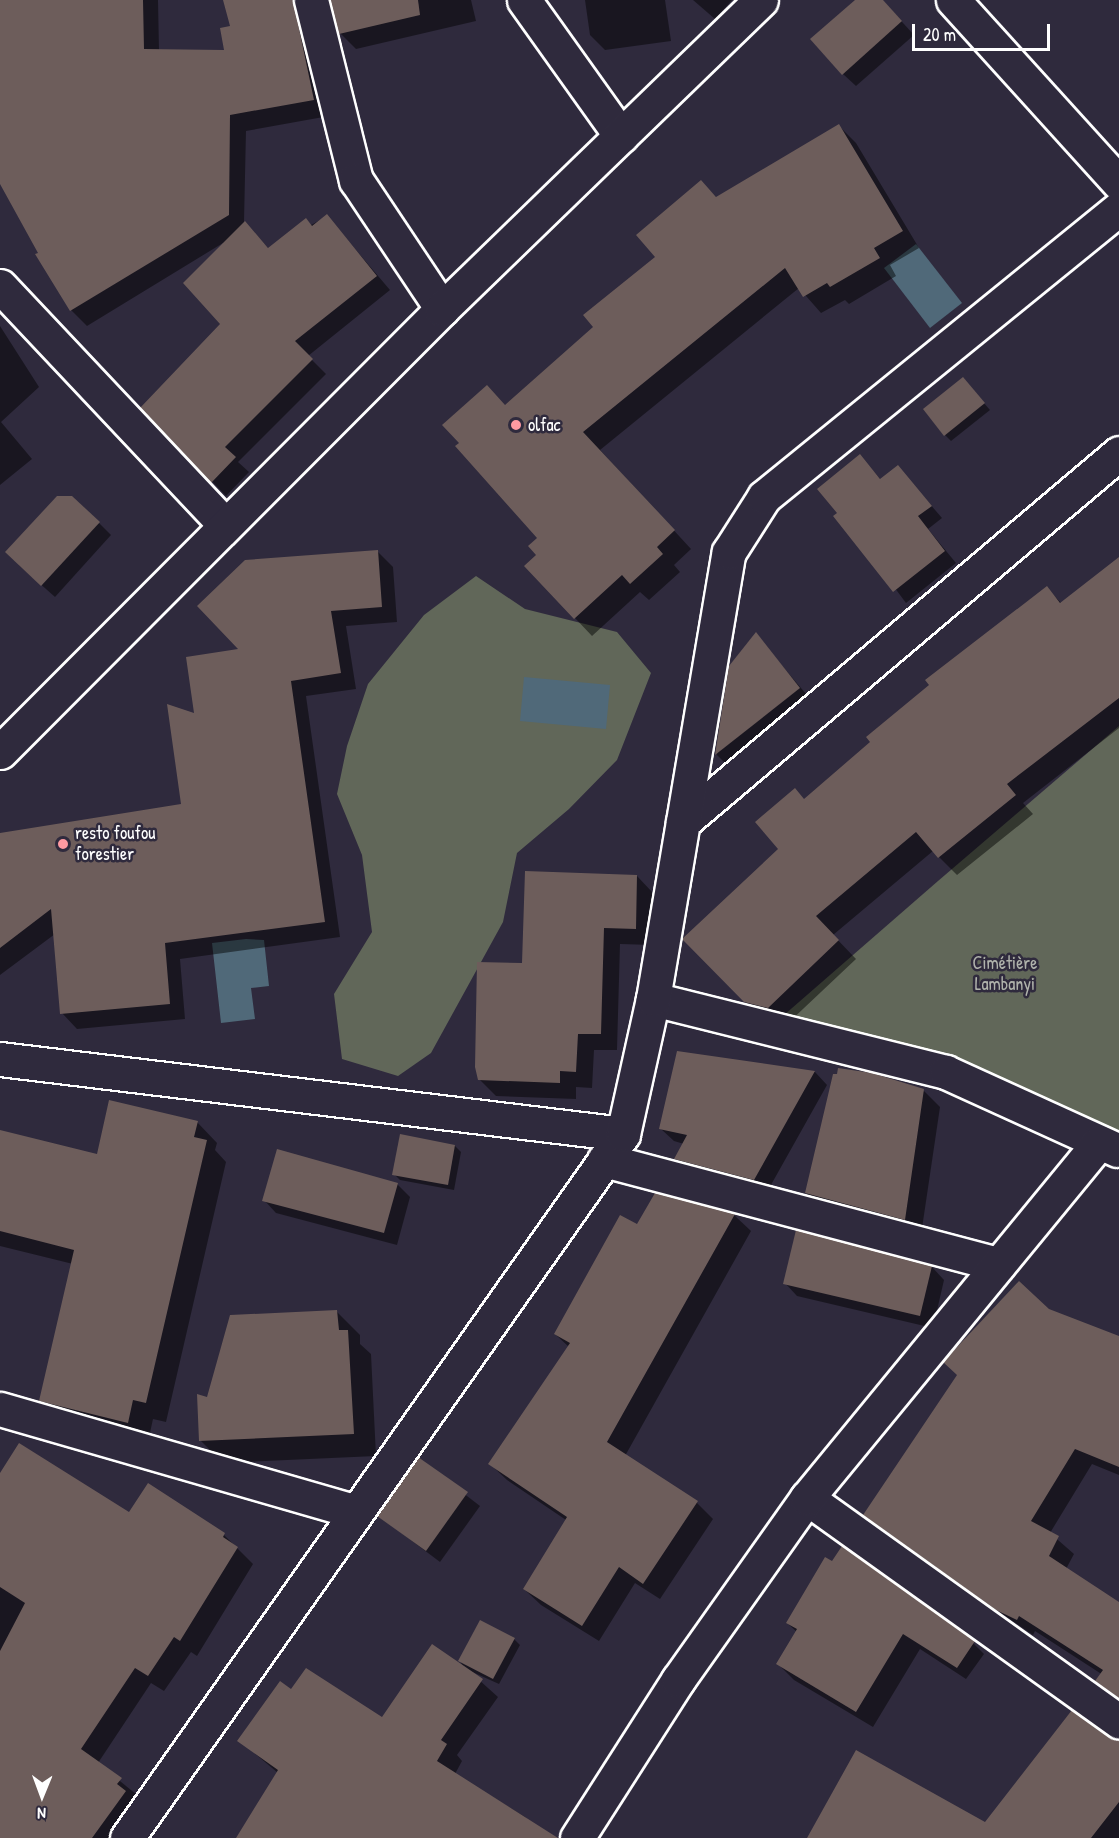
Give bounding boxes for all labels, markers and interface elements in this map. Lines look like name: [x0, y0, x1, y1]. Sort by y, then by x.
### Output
scale bar: [915, 12, 1053, 50]
text: 20 m: [923, 22, 956, 47]
place label: olfac: [528, 414, 561, 436]
marker: olfac: [509, 418, 523, 432]
place label: resto foufou forestier: [75, 823, 155, 866]
marker: resto foufou forestier: [56, 837, 70, 851]
park label: Cimétière Lambanyi: [973, 953, 1037, 996]
north arrow: [12, 1766, 72, 1826]
text: N: [37, 1803, 46, 1825]

